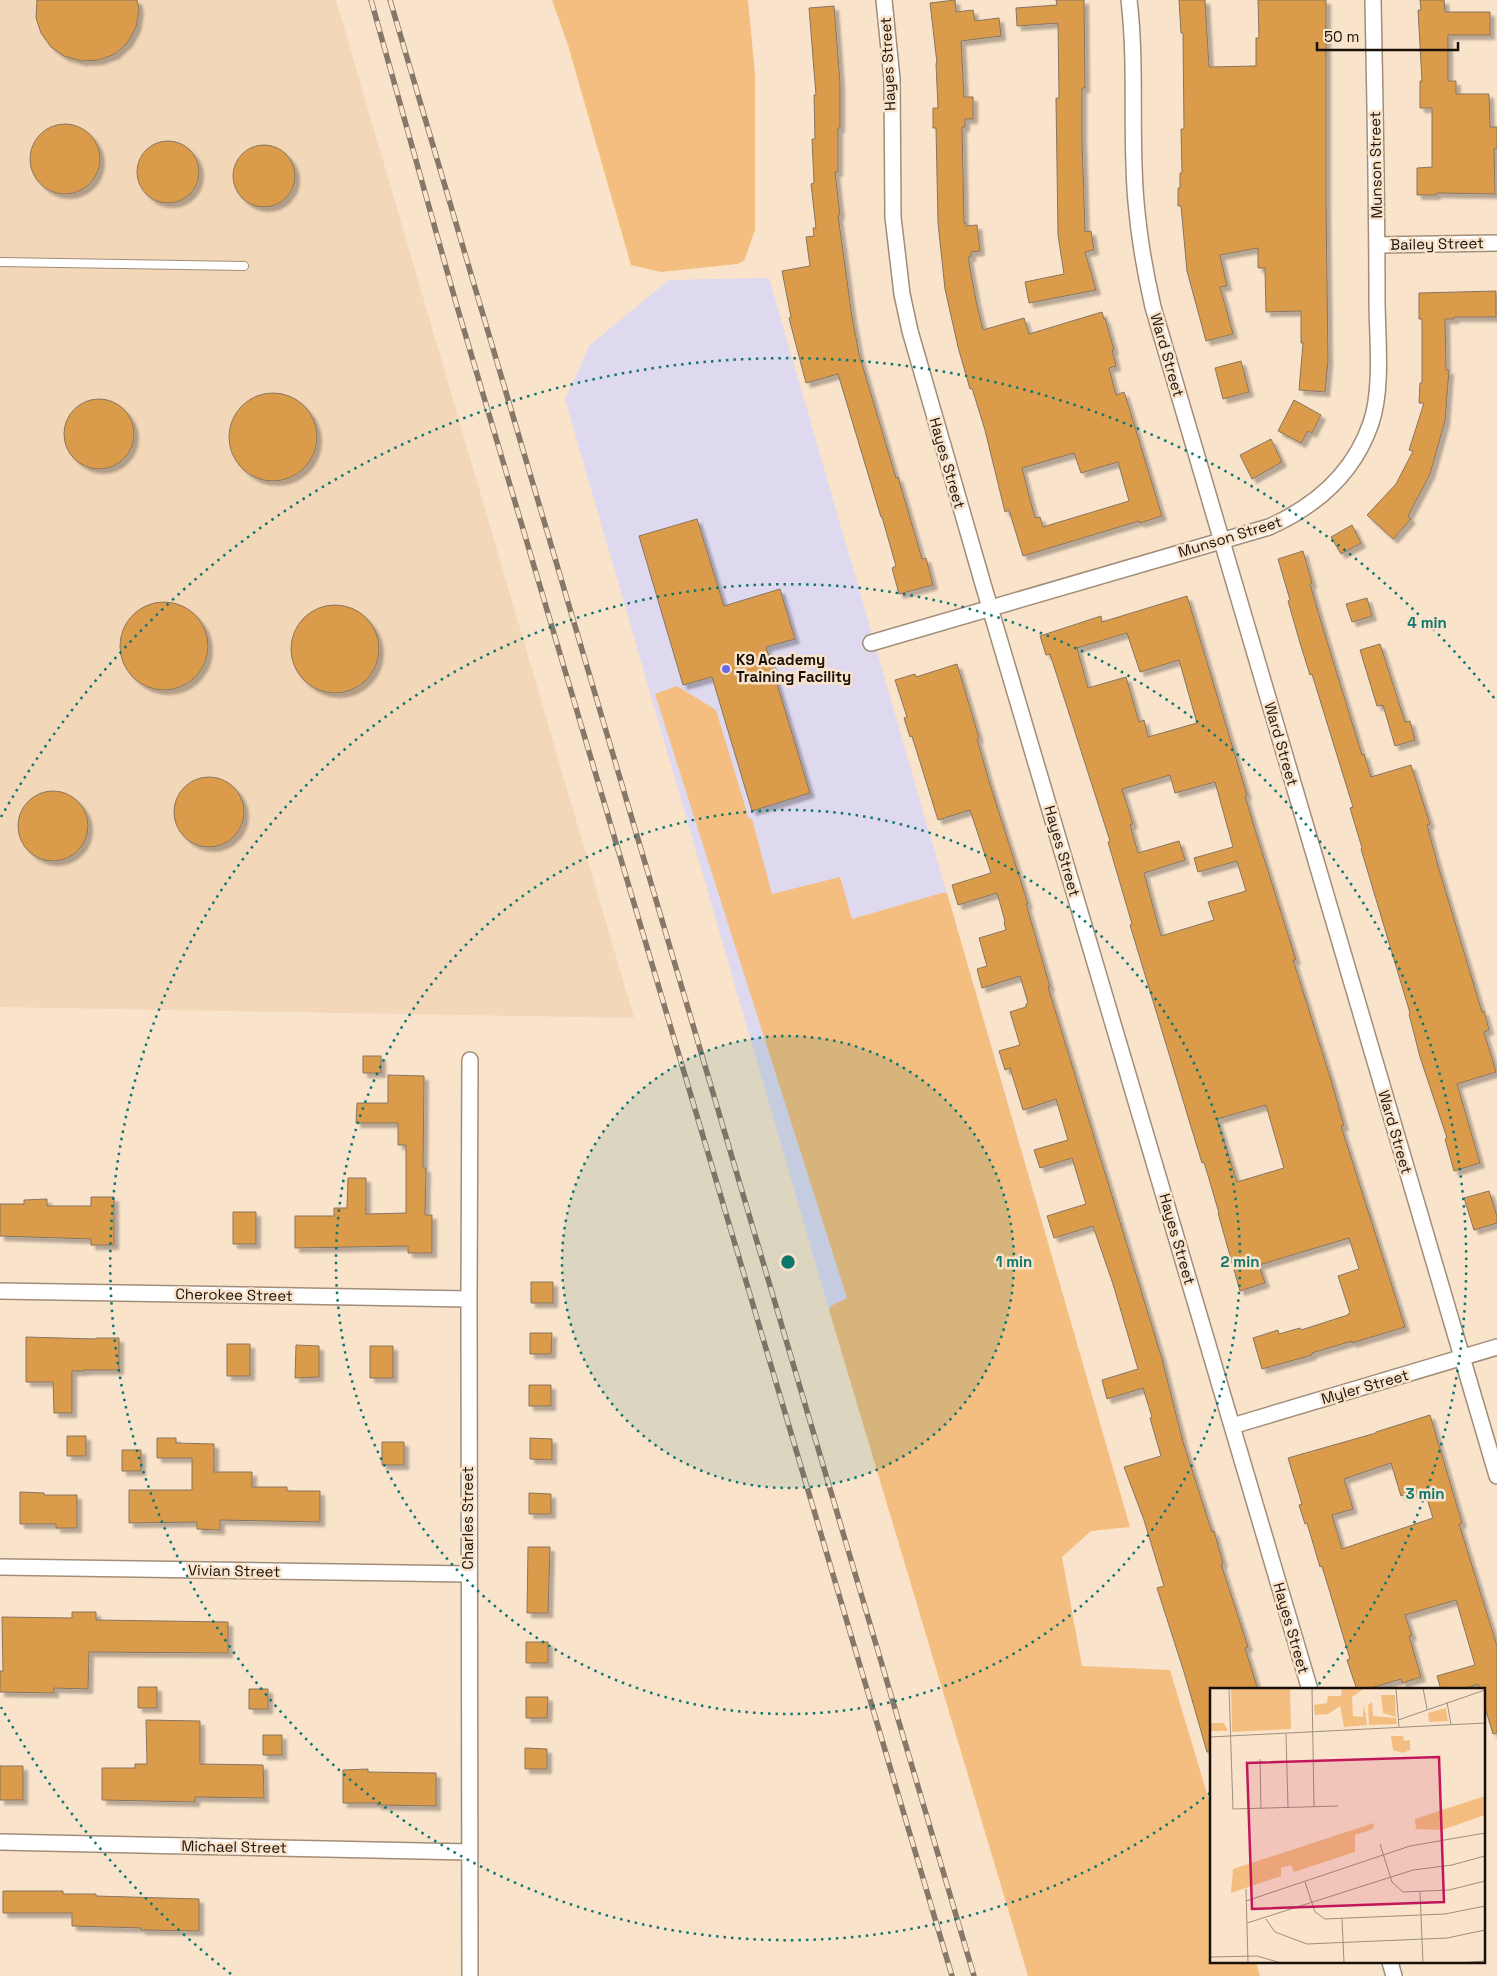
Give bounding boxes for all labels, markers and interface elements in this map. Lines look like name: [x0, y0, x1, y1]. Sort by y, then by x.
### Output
street label: Hayes Street: [876, 17, 899, 111]
scale bar: [1317, 20, 1458, 52]
text: 50 m: [1324, 27, 1359, 46]
street label: Munson Street: [1365, 111, 1386, 219]
street label: Bailey Street: [1390, 233, 1484, 254]
street label: Ward Street: [1146, 311, 1189, 399]
street label: Hayes Street: [925, 415, 970, 511]
street label: Munson Street: [1176, 512, 1284, 561]
text: 4 min: [1407, 613, 1447, 632]
place label: K9 Academy Training Facility: [736, 650, 851, 686]
marker: K9 Academy Training Facility: [720, 663, 732, 675]
street label: Ward Street: [1260, 700, 1303, 788]
street label: Hayes Street: [1040, 803, 1085, 899]
street label: Ward Street: [1374, 1088, 1417, 1176]
street label: Hayes Street: [1155, 1191, 1200, 1287]
text: 1 min: [996, 1252, 1032, 1271]
text: 2 min: [1221, 1252, 1259, 1271]
centre of rings: [779, 1253, 797, 1271]
street label: Cherokee Street: [175, 1284, 293, 1305]
street label: Myler Street: [1319, 1365, 1411, 1408]
street label: Charles Street: [458, 1466, 477, 1570]
text: 3 min: [1406, 1484, 1444, 1503]
street label: Vivian Street: [188, 1560, 280, 1581]
street label: Hayes Street: [1269, 1580, 1314, 1676]
inset map: [1210, 1688, 1484, 1964]
street label: Michael Street: [181, 1836, 287, 1857]

